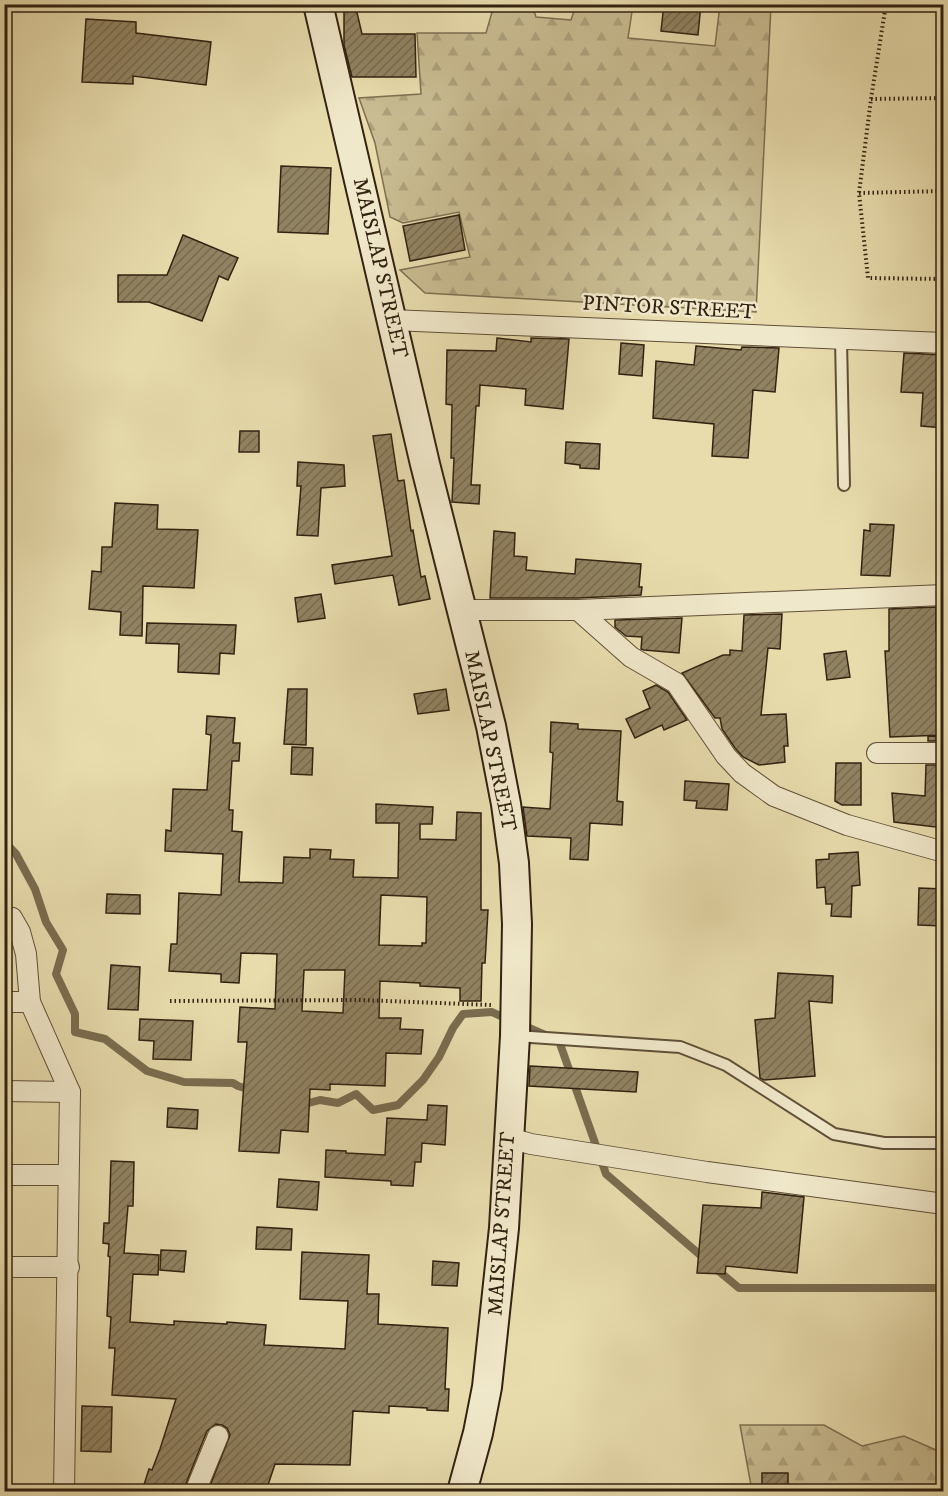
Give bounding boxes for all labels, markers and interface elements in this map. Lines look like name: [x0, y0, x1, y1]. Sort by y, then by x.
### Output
street label: MAISLAP STREET: [347, 175, 413, 361]
street label: PINTOR STREET: [582, 290, 756, 326]
street label: MAISLAP STREET: [458, 648, 522, 834]
street label: MAISLAP STREET: [483, 1131, 521, 1317]

